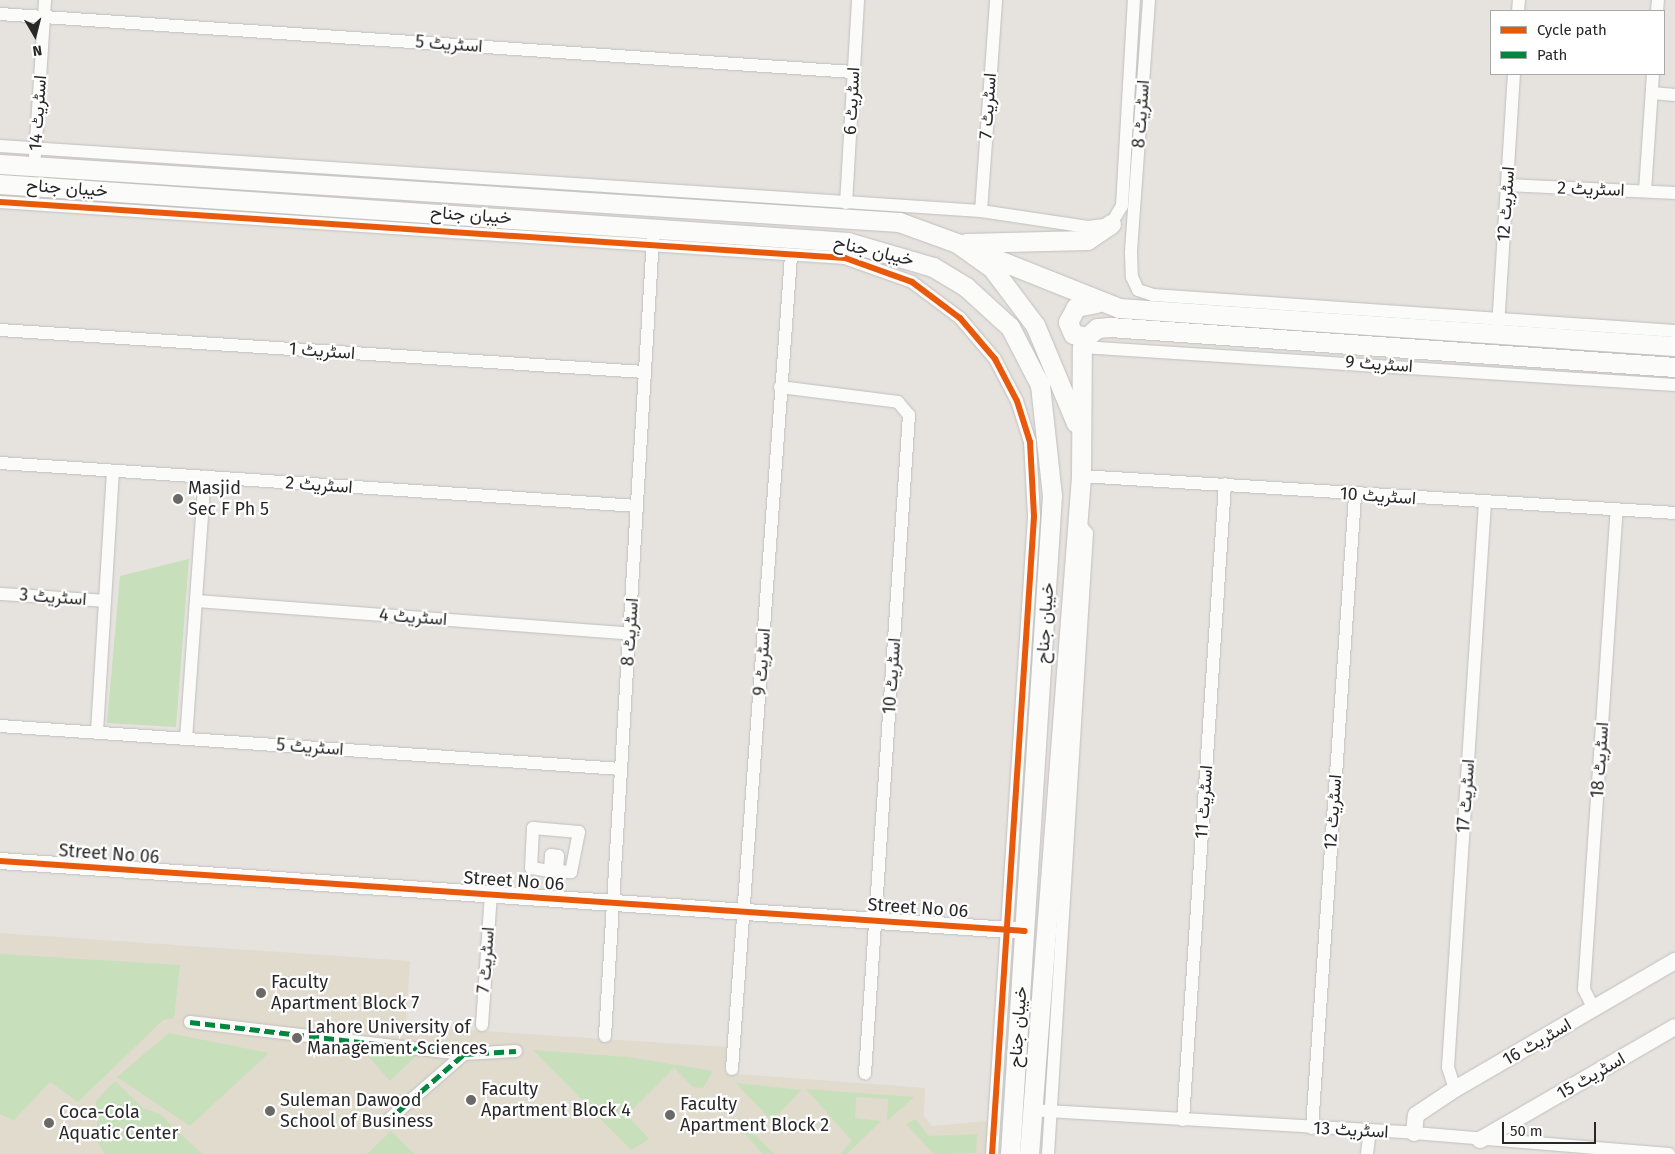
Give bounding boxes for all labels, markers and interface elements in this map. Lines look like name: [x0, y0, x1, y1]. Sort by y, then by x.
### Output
north arrow: [10, 10, 60, 60]
legend: [1490, 10, 1665, 75]
text: Cycle path: [1537, 21, 1607, 39]
street label: اسٹریٹ 5: [415, 31, 483, 57]
text: N: [31, 41, 43, 59]
text: Path: [1537, 46, 1567, 64]
street label: اسٹریٹ 6: [839, 66, 865, 136]
street label: اسٹریٹ 7: [975, 72, 1001, 140]
street label: اسٹریٹ 14: [25, 74, 51, 152]
street label: اسٹریٹ 8: [1128, 79, 1154, 149]
street label: اسٹریٹ 12: [1493, 166, 1519, 242]
street label: خیبان جناح: [26, 174, 108, 202]
street label: اسٹریٹ 2: [1557, 177, 1625, 201]
street label: خیبان جناح: [430, 201, 512, 229]
street label: خیبان جناح: [832, 231, 916, 271]
street label: اسٹریٹ 1: [288, 338, 356, 364]
street label: اسٹریٹ 9: [1344, 351, 1414, 377]
street label: اسٹریٹ 2: [285, 472, 353, 498]
place label: Masjid Sec F Ph 5: [188, 478, 269, 520]
street label: اسٹریٹ 10: [1339, 483, 1417, 509]
marker: Masjid Sec F Ph 5: [172, 493, 184, 505]
street label: خیبان جناح: [1031, 582, 1059, 664]
street label: اسٹریٹ 3: [19, 584, 87, 610]
street label: اسٹریٹ 8: [617, 597, 643, 667]
street label: اسٹریٹ 4: [378, 604, 448, 630]
street label: اسٹریٹ 9: [749, 627, 775, 697]
street label: اسٹریٹ 10: [879, 637, 905, 715]
street label: اسٹریٹ 18: [1587, 721, 1613, 799]
street label: اسٹریٹ 5: [276, 734, 344, 760]
street label: اسٹریٹ 17: [1453, 758, 1479, 834]
street label: اسٹریٹ 11: [1191, 764, 1217, 840]
street label: اسٹریٹ 12: [1320, 774, 1346, 850]
street label: Street No 06: [58, 840, 160, 868]
street label: Street No 06: [463, 867, 565, 895]
street label: Street No 06: [867, 894, 969, 922]
street label: اسٹریٹ 7: [473, 926, 499, 994]
place label: Faculty Apartment Block 7: [271, 972, 419, 1014]
street label: خیبان جناح: [1004, 986, 1032, 1068]
marker: Faculty Apartment Block 7: [255, 987, 267, 999]
street label: اسٹریٹ 16: [1499, 1014, 1575, 1070]
place label: Lahore University of Management Sciences: [307, 1017, 487, 1060]
marker: Lahore University of Management Sciences: [291, 1032, 303, 1044]
street label: اسٹریٹ 15: [1553, 1048, 1629, 1104]
place label: Faculty Apartment Block 4: [481, 1079, 631, 1122]
place label: Suleman Dawood School of Business: [280, 1090, 433, 1132]
marker: Faculty Apartment Block 4: [465, 1094, 477, 1106]
place label: Faculty Apartment Block 2: [680, 1094, 829, 1136]
place label: Coca-Cola Aquatic Center: [59, 1102, 178, 1144]
marker: Suleman Dawood School of Business: [264, 1105, 276, 1117]
marker: Faculty Apartment Block 2: [664, 1109, 676, 1121]
scale bar: [1505, 1112, 1599, 1144]
marker: Coca-Cola Aquatic Center: [43, 1117, 55, 1129]
street label: اسٹریٹ 13: [1313, 1117, 1389, 1143]
text: 50 m: [1510, 1122, 1543, 1140]

